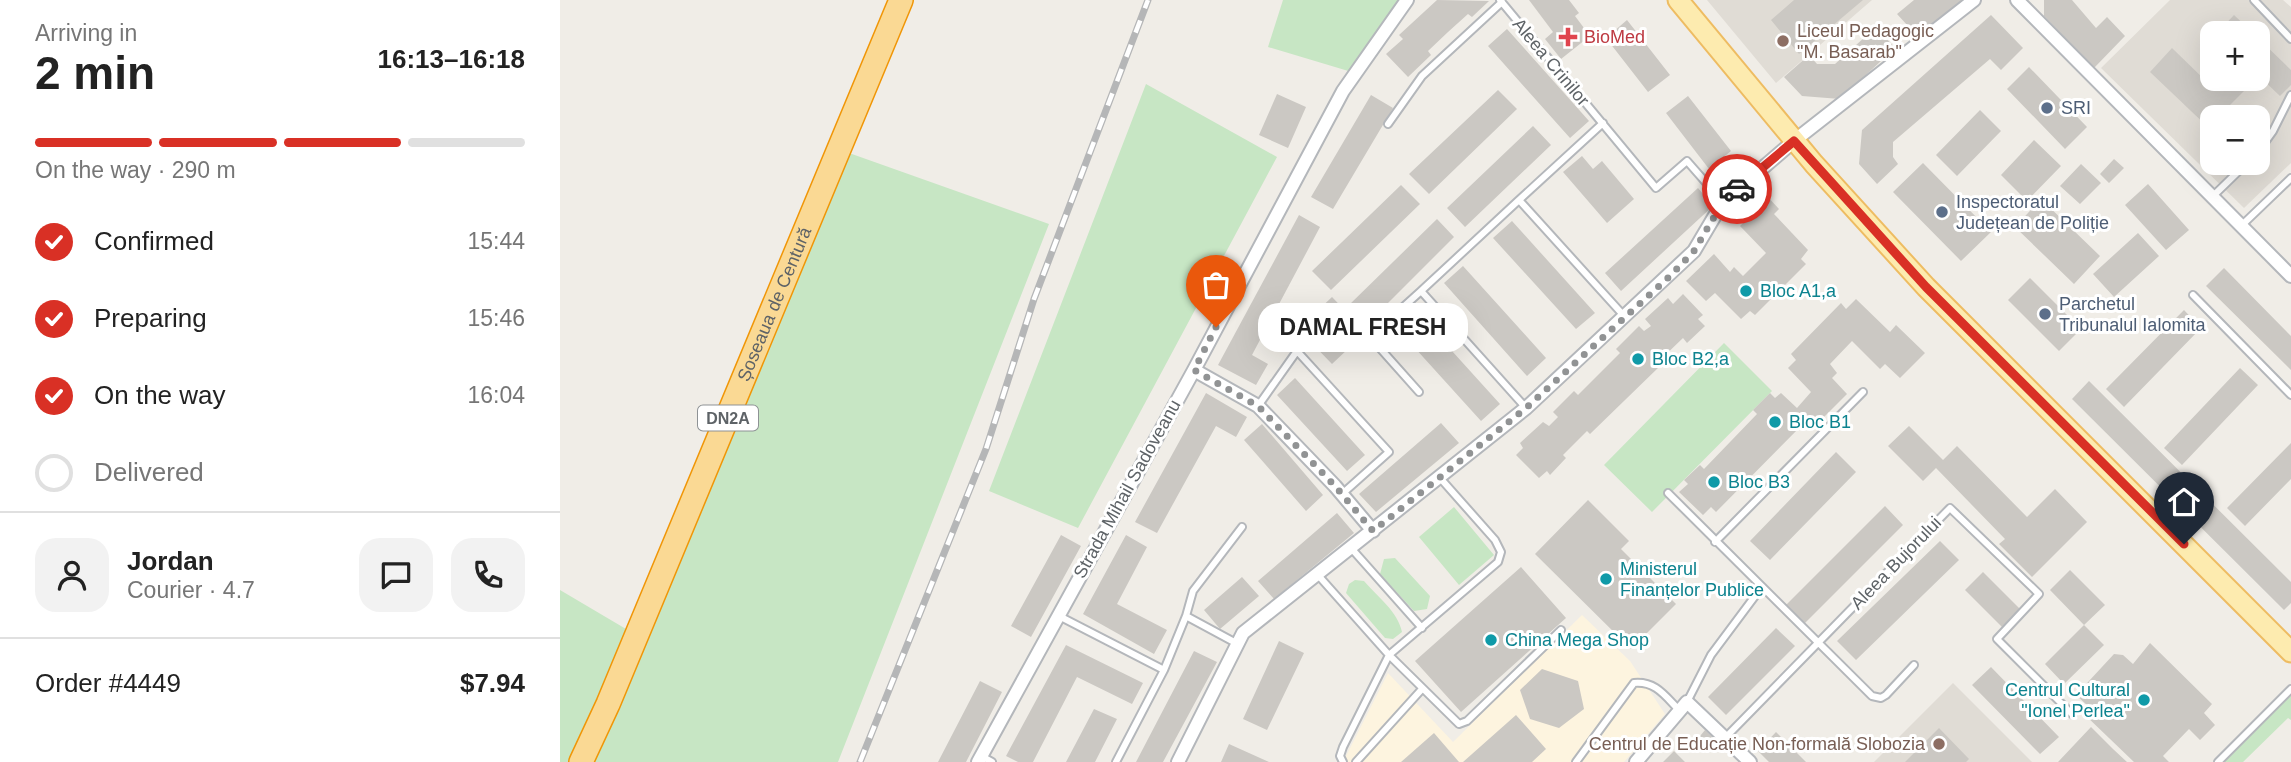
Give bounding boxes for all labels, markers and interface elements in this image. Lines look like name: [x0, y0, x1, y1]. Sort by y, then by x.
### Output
street label: Aleea Crinilor: [1509, 14, 1593, 110]
text: Arriving in: [35, 20, 137, 46]
place label: Liceul Pedagogic "M. Basarab": [1797, 21, 1934, 62]
map controls: [2200, 21, 2270, 175]
button: +: [2200, 21, 2270, 91]
marker: BioMed: [1558, 27, 1578, 47]
place label: BioMed: [1584, 27, 1645, 47]
marker: Liceul Pedagogic "M. Basarab": [1775, 33, 1791, 49]
text: 16:13–16:18: [378, 44, 525, 74]
text: 2 min: [35, 47, 155, 99]
place label: SRI: [2061, 98, 2091, 118]
marker: SRI: [2039, 100, 2055, 116]
button: −: [2200, 105, 2270, 175]
courier: [1702, 154, 1772, 224]
text: On the way · 290 m: [35, 157, 236, 183]
icon: car: [1718, 170, 1756, 208]
place label: Inspectoratul Județean de Poliție: [1956, 192, 2109, 233]
marker: Inspectoratul Județean de Poliție: [1934, 204, 1950, 220]
icon: check: [35, 223, 73, 261]
street label: Șoseaua de Centură: [733, 223, 816, 384]
text: Confirmed: [94, 226, 214, 256]
text: 15:44: [467, 228, 525, 254]
pin: [1186, 255, 1246, 327]
icon: bag: [1197, 266, 1235, 304]
place label: Bloc A1,a: [1760, 281, 1837, 301]
marker: Bloc A1,a: [1738, 283, 1754, 299]
place label: Parchetul Tribunalul Ialomita: [2059, 294, 2206, 335]
icon: check: [35, 300, 73, 338]
callout: DAMAL FRESH: [1258, 302, 1468, 352]
text: Preparing: [94, 303, 207, 333]
text: 15:46: [467, 305, 525, 331]
marker: Parchetul Tribunalul Ialomita: [2037, 306, 2053, 322]
text: DAMAL FRESH: [1280, 314, 1446, 340]
place label: Bloc B2,a: [1652, 349, 1730, 369]
marker: Bloc B2,a: [1630, 351, 1646, 367]
icon: check: [35, 377, 73, 415]
text: On the way: [94, 380, 226, 410]
text: 16:04: [467, 382, 525, 408]
street label: Strada Mihail Sadoveanu: [1069, 396, 1185, 582]
road number: DN2A: [698, 406, 758, 430]
place label: Bloc B1: [1789, 412, 1851, 432]
marker: Bloc B1: [1767, 414, 1783, 430]
text: Delivered: [94, 457, 204, 487]
place label: Bloc B3: [1728, 472, 1790, 492]
pin: [2154, 472, 2214, 544]
marker: Bloc B3: [1706, 474, 1722, 490]
icon: home: [2165, 483, 2203, 521]
street label: Aleea Bujorului: [1847, 513, 1945, 613]
button: person: [35, 538, 109, 612]
button: chat: [359, 538, 433, 612]
button: phone: [451, 538, 525, 612]
text: Jordan: [127, 546, 214, 576]
place label: Ministerul Finanțelor Publice: [1620, 559, 1764, 600]
marker: Ministerul Finanțelor Publice: [1598, 571, 1614, 587]
text: Courier · 4.7: [127, 577, 255, 603]
place label: China Mega Shop: [1505, 630, 1649, 650]
marker: China Mega Shop: [1483, 632, 1499, 648]
text: Order #4449: [35, 668, 181, 698]
text: $7.94: [460, 668, 525, 698]
place label: Centrul Cultural "Ionel Perlea": [2005, 680, 2130, 721]
marker: Centrul Cultural "Ionel Perlea": [2136, 692, 2152, 708]
place label: Centrul de Educație Non-formală Slobozia: [1589, 734, 1926, 754]
marker: Centrul de Educație Non-formală Slobozia: [1931, 736, 1947, 752]

